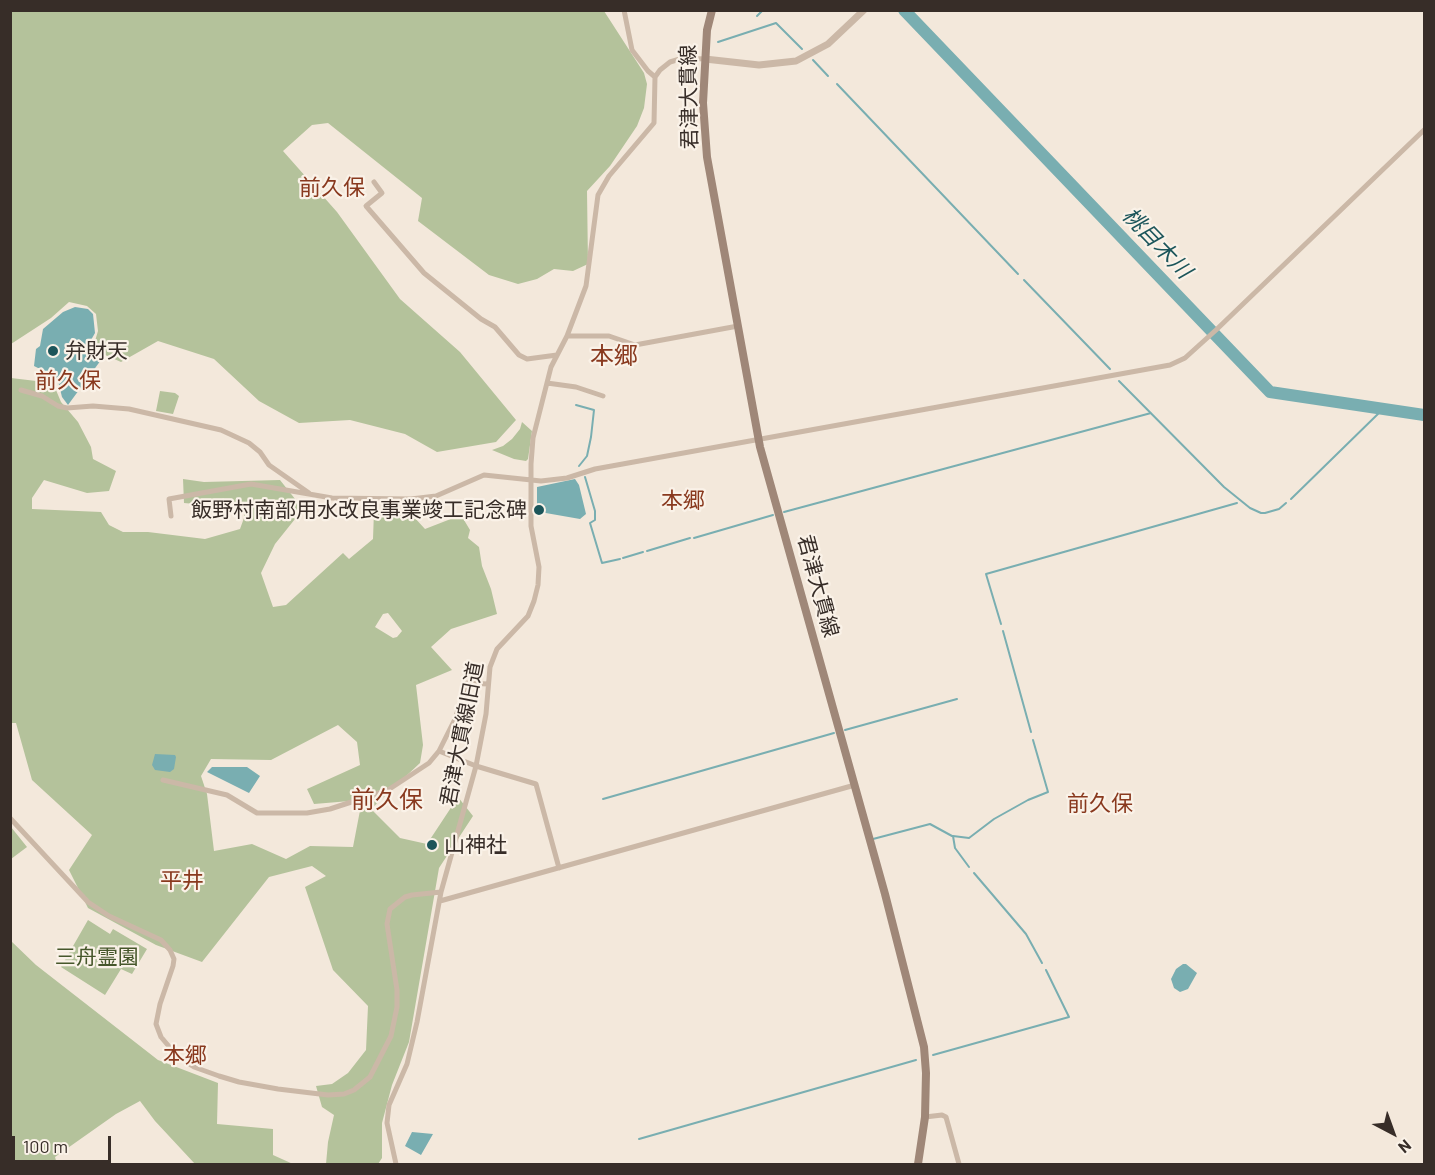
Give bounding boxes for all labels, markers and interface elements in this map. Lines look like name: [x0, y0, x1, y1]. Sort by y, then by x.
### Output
street label: 君津大貫線: [675, 44, 703, 150]
district label: 前久保: [299, 175, 365, 201]
water label: 桃目木川: [1117, 202, 1197, 284]
place label: 弁財天: [65, 338, 128, 364]
district label: 本郷: [590, 342, 638, 370]
marker: 弁財天: [46, 344, 60, 358]
district label: 前久保: [35, 368, 101, 394]
district label: 本郷: [661, 488, 705, 514]
place label: 飯野村南部用水改良事業竣工記念碑: [191, 497, 527, 523]
marker: 飯野村南部用水改良事業竣工記念碑: [532, 503, 546, 517]
street label: 君津大貫線: [792, 532, 844, 640]
street label: 君津大貫線旧道: [436, 659, 488, 809]
district label: 前久保: [351, 786, 423, 814]
district label: 前久保: [1067, 791, 1133, 817]
place label: 山神社: [444, 832, 507, 858]
marker: 山神社: [425, 838, 439, 852]
district label: 平井: [160, 868, 204, 894]
park label: 三舟霊園: [55, 944, 139, 970]
district label: 本郷: [163, 1043, 207, 1069]
north arrow: [1363, 1103, 1423, 1163]
scale bar: [15, 1124, 114, 1162]
text: 100 m: [23, 1135, 68, 1157]
text: N: [1395, 1136, 1415, 1158]

